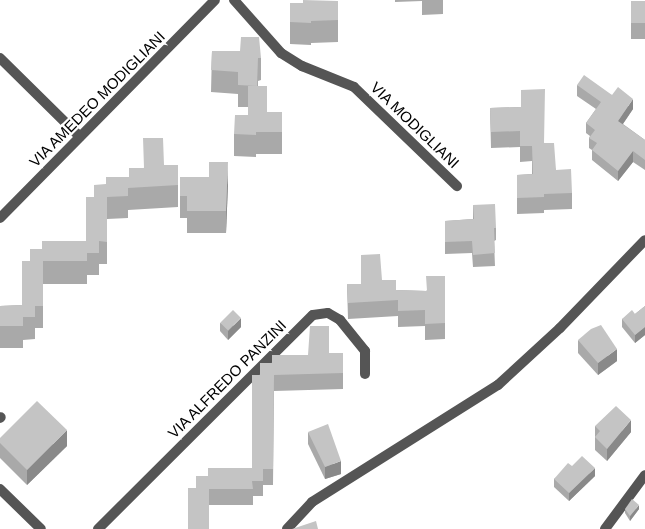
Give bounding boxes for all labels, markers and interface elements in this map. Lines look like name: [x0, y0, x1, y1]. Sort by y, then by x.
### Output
street label: VIA AMEDEO MODIGLIANI: [25, 27, 169, 171]
street label: VIA MODIGLIANI: [367, 78, 463, 172]
street label: VIA ALFREDO PANZINI: [164, 316, 290, 442]

